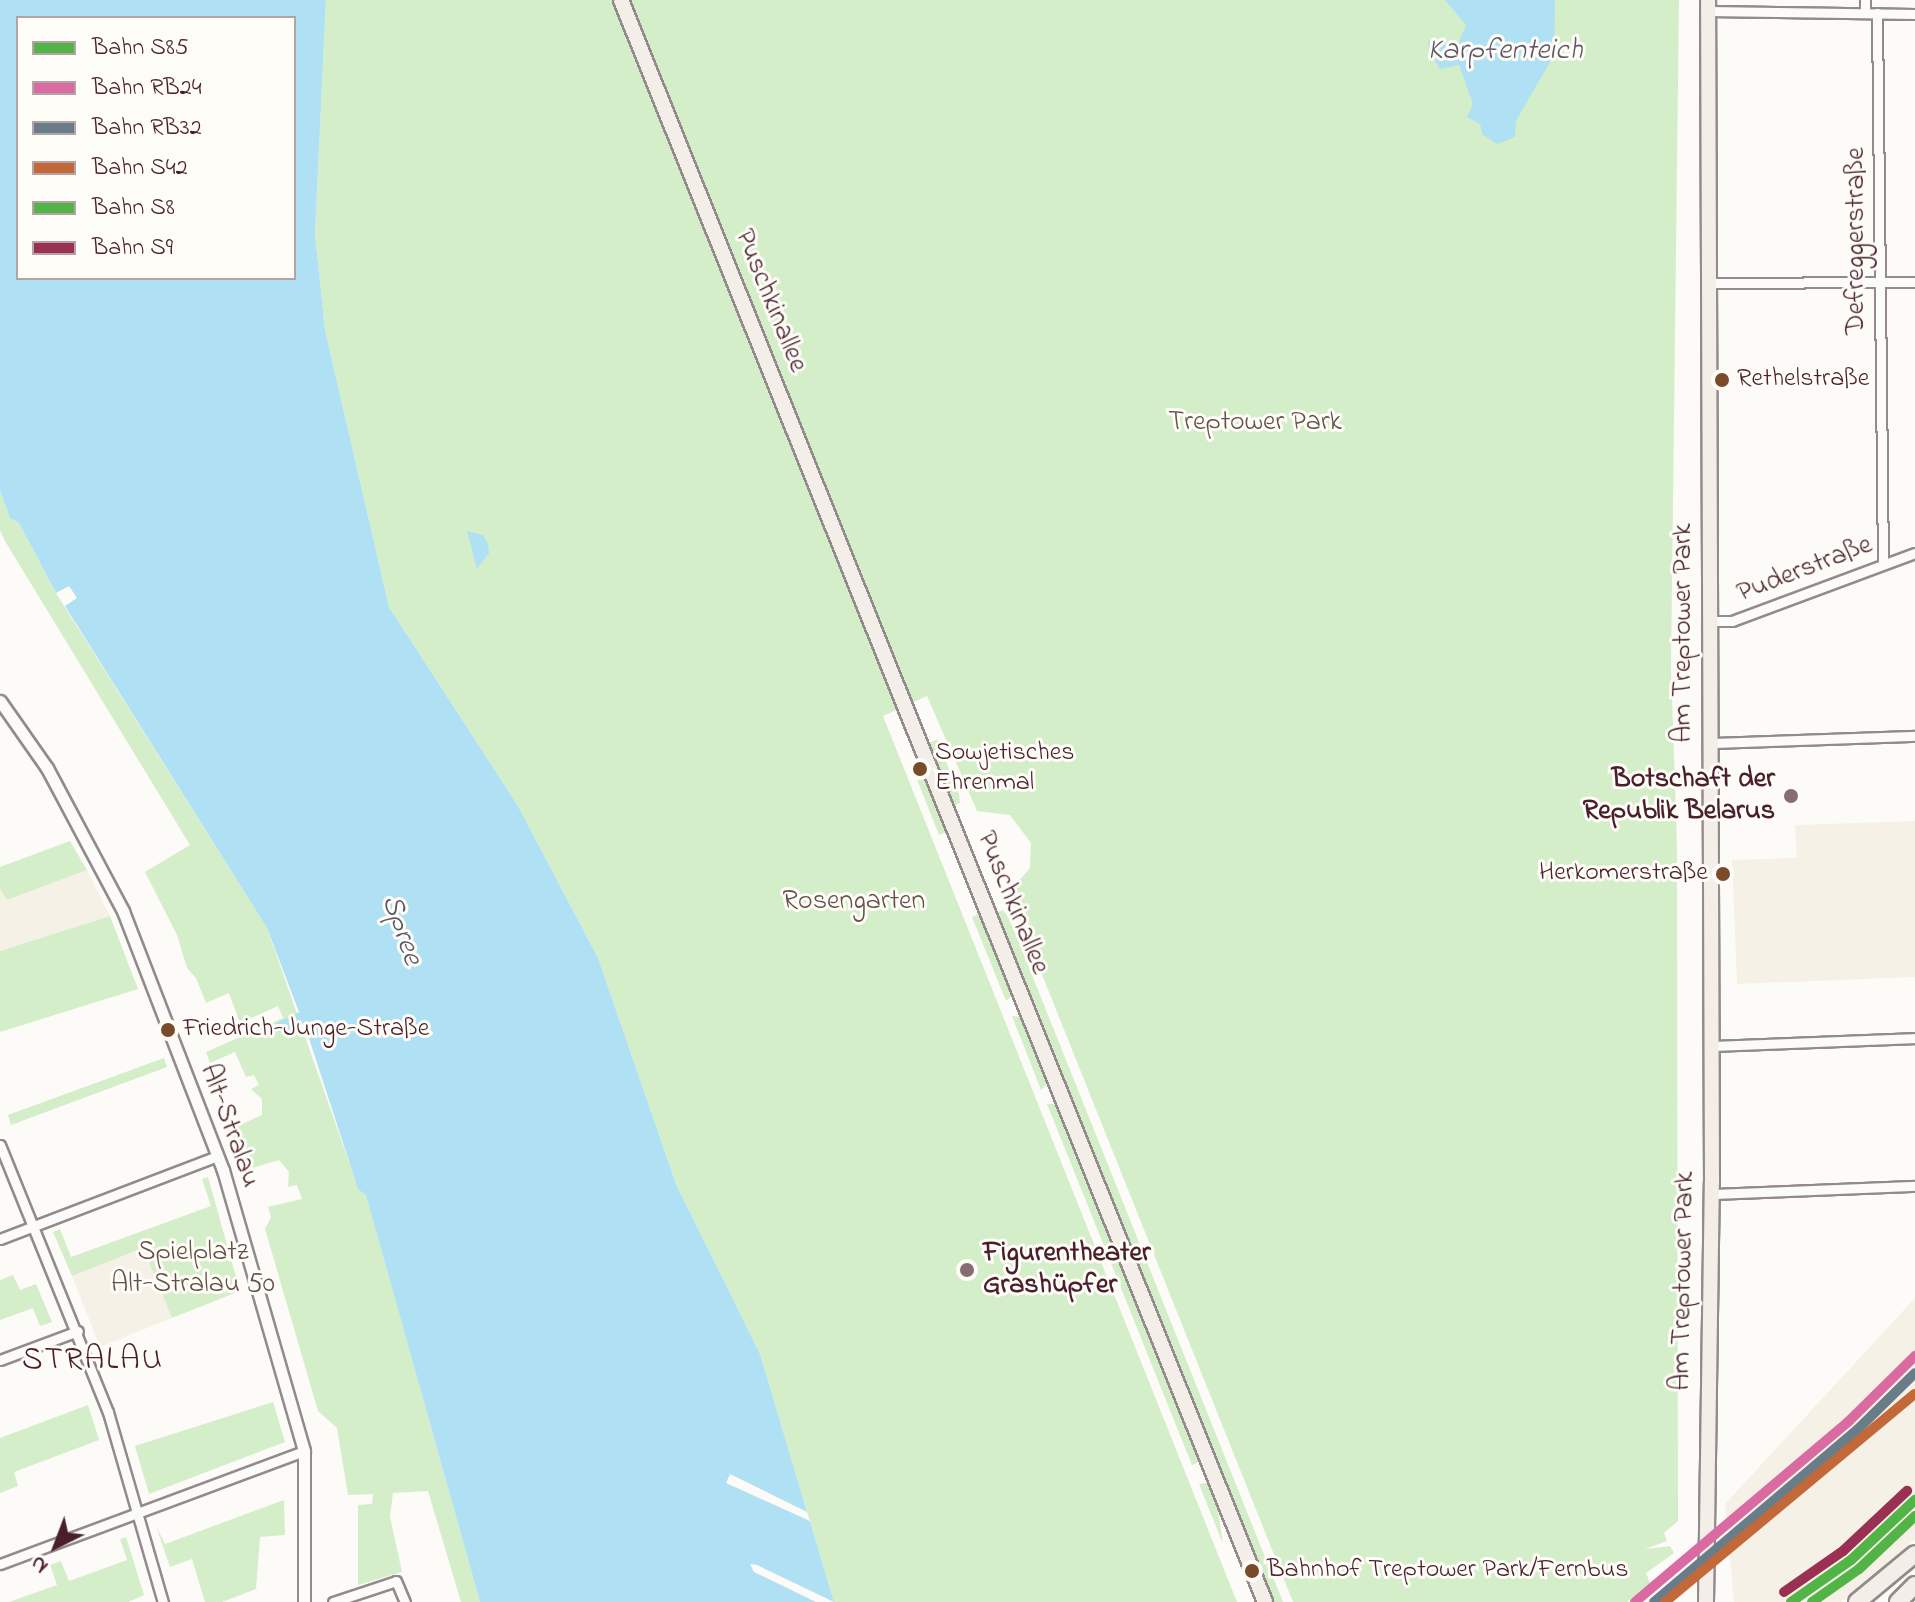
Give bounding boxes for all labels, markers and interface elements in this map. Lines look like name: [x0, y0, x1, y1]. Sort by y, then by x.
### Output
legend: [16, 16, 296, 280]
text: Bahn S85: [92, 31, 188, 66]
water label: Karpfenteich: [1427, 33, 1583, 69]
text: Bahn RB24: [92, 71, 202, 106]
text: Bahn RB32: [92, 111, 202, 146]
street label: Defreggerstraße: [1840, 147, 1874, 335]
text: Bahn S42: [92, 151, 188, 186]
text: Bahn S8: [92, 191, 175, 226]
street label: Puschkinallee: [726, 225, 814, 377]
text: Bahn S9: [92, 231, 173, 266]
place label: Rethelstraße: [1737, 364, 1869, 396]
marker: Rethelstraße: [1714, 372, 1730, 388]
park label: Treptower Park: [1168, 406, 1342, 440]
street label: Am Treptower Park: [1667, 523, 1701, 743]
street label: Puderstraße: [1733, 529, 1877, 611]
place label: Sowjetisches Ehrenmal: [935, 738, 1075, 800]
marker: Sowjetisches Ehrenmal: [912, 761, 928, 777]
place label: Botschaft der Republik Belarus: [1583, 763, 1775, 829]
marker: Botschaft der Republik Belarus: [1782, 787, 1800, 805]
street label: Puschkinallee: [968, 827, 1056, 979]
place label: Herkomerstraße: [1539, 858, 1708, 890]
marker: Herkomerstraße: [1715, 866, 1731, 882]
park label: Rosengarten: [783, 885, 925, 919]
water label: Spree: [372, 890, 430, 970]
place label: Friedrich-Junge-Straße: [183, 1014, 429, 1046]
marker: Friedrich-Junge-Straße: [160, 1022, 176, 1038]
street label: Alt-Stralau: [191, 1060, 267, 1192]
street label: Am Treptower Park: [1665, 1171, 1703, 1391]
park label: Spielplatz Alt-Stralau 50: [111, 1236, 275, 1302]
place label: Figurentheater Grashüpfer: [983, 1237, 1151, 1303]
marker: Figurentheater Grashüpfer: [958, 1261, 976, 1279]
district label: STRALAU: [22, 1342, 164, 1380]
north arrow: [16, 1506, 96, 1586]
text: N: [24, 1547, 56, 1581]
place label: Bahnhof Treptower Park/Fernbus: [1267, 1555, 1629, 1587]
marker: Bahnhof Treptower Park/Fernbus: [1244, 1563, 1260, 1579]

